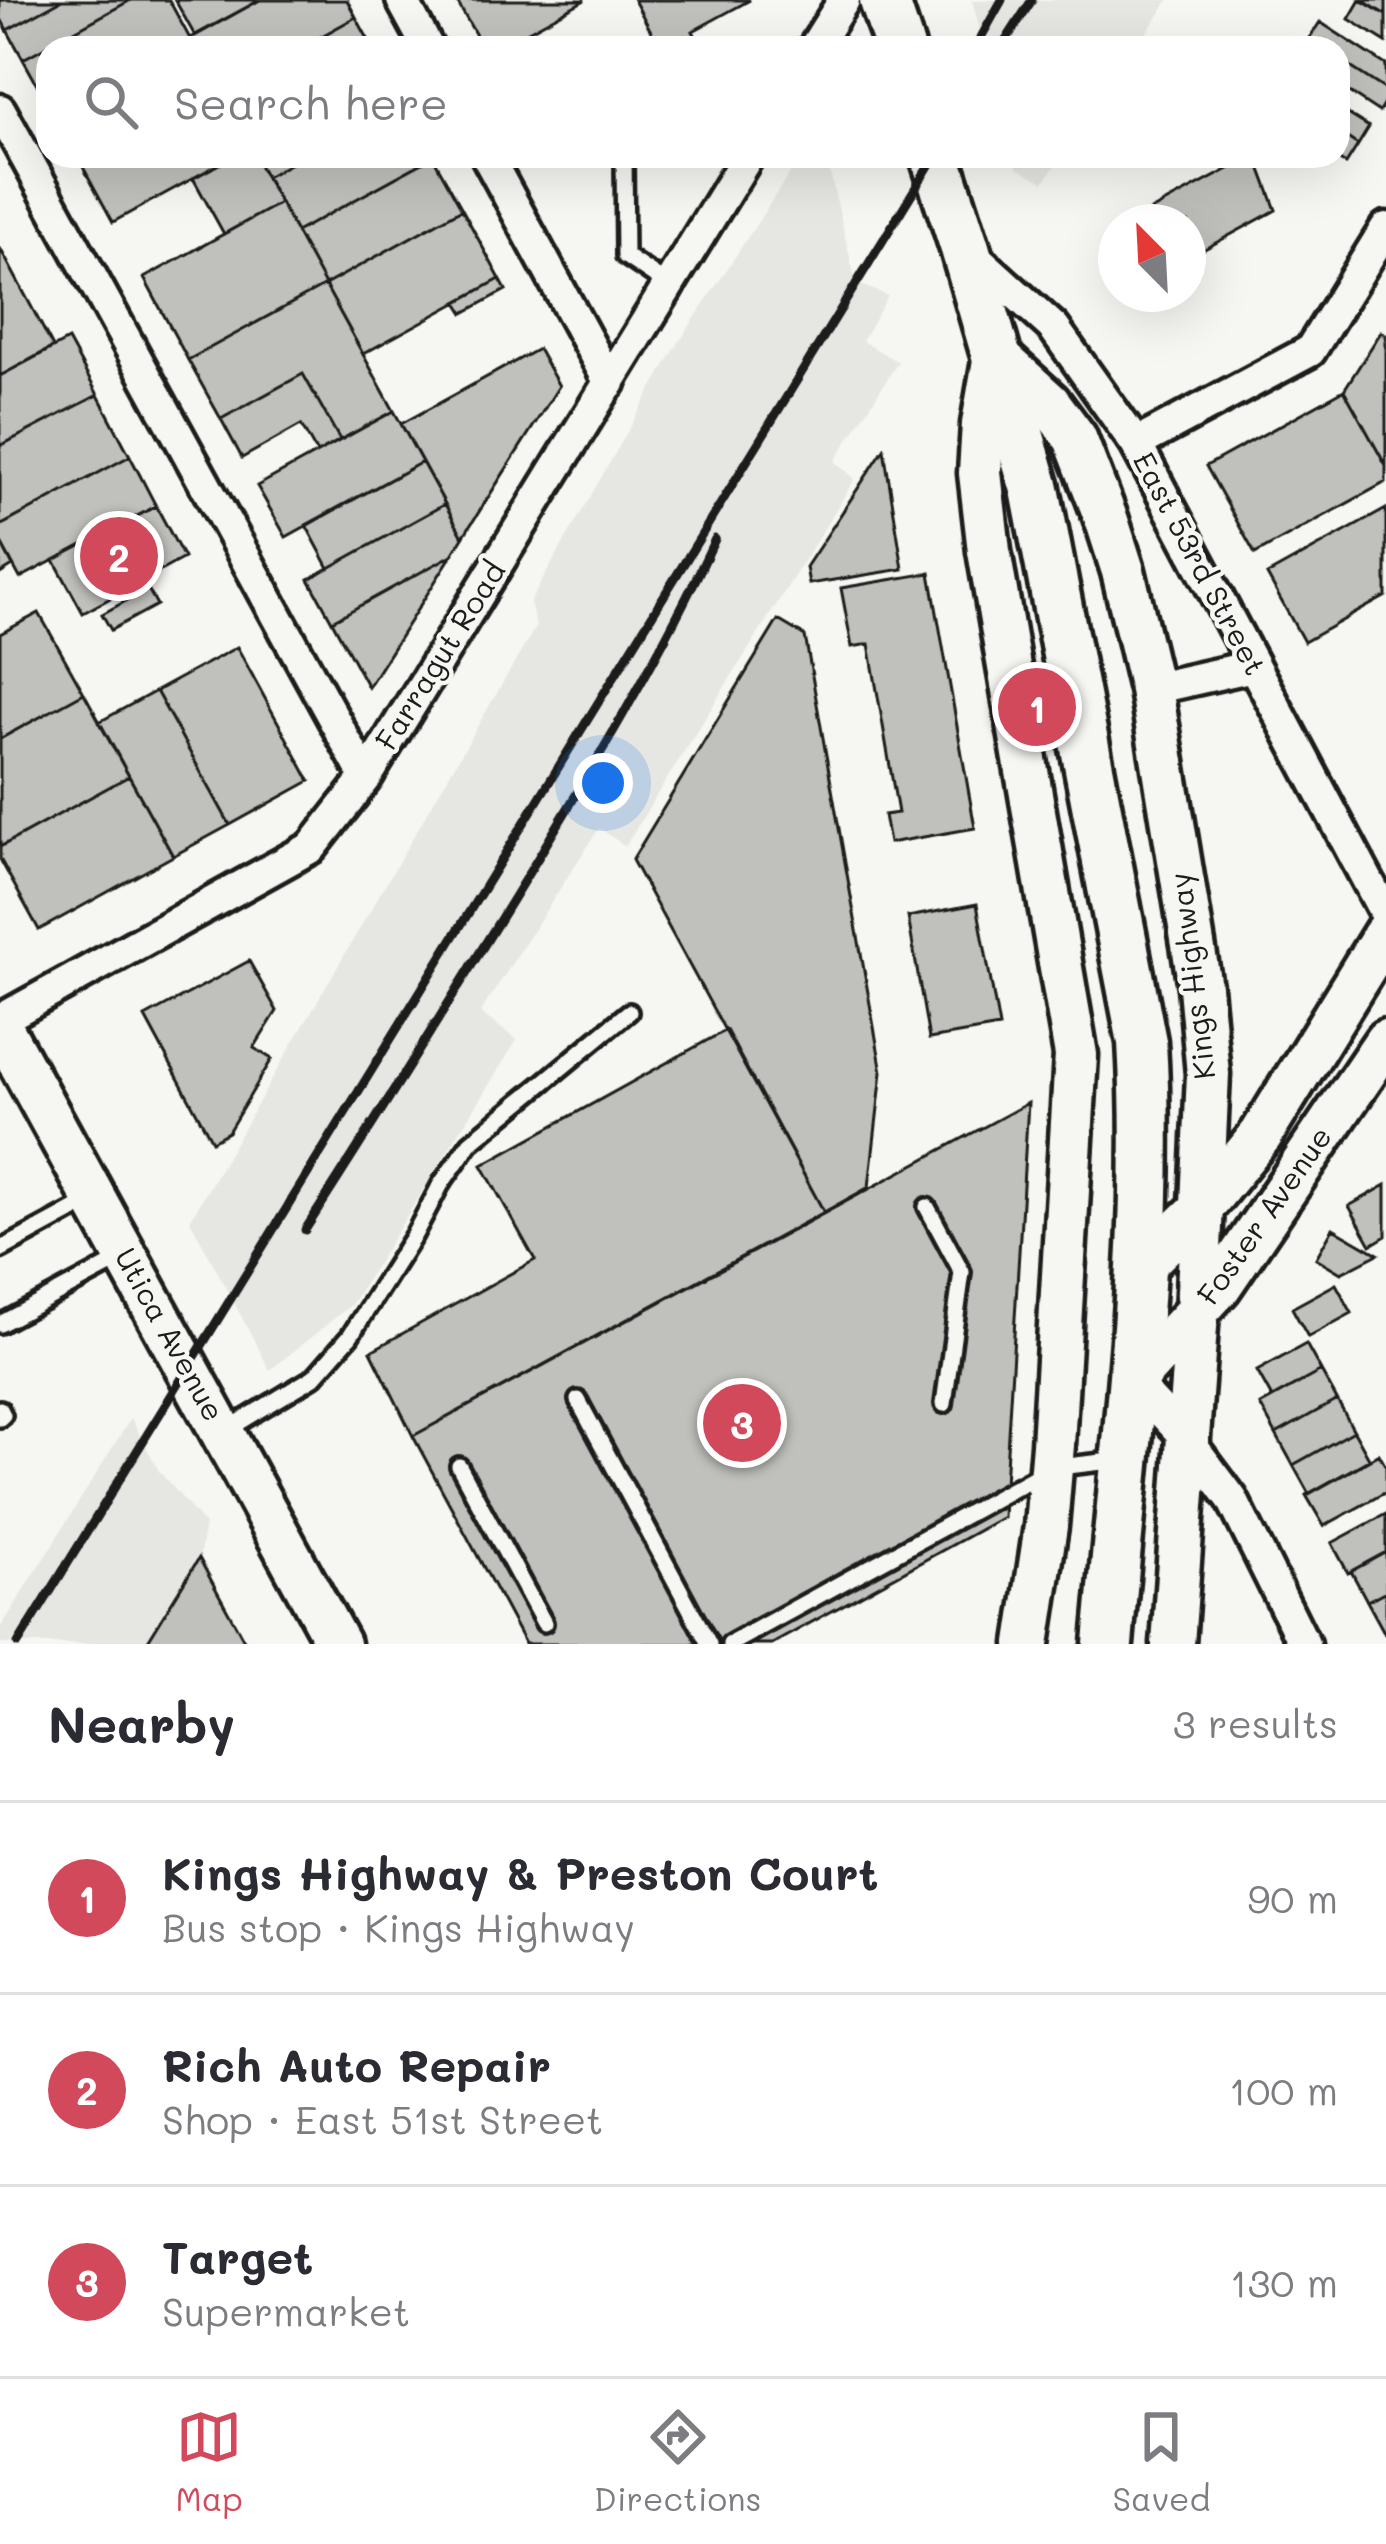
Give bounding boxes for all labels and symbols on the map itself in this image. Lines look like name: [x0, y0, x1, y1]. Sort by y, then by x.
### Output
north arrow: [1098, 204, 1206, 312]
street label: East 53rd Street: [1125, 444, 1277, 682]
pin: 2: [80, 511, 158, 601]
street label: Farragut Road: [365, 553, 513, 757]
pin: 1: [998, 662, 1076, 752]
your location: [573, 753, 633, 813]
street label: Kings Highway: [1158, 871, 1224, 1082]
street label: Foster Avenue: [1187, 1118, 1340, 1312]
street label: Utica Avenue: [107, 1240, 235, 1428]
pin: 3: [703, 1378, 781, 1468]

